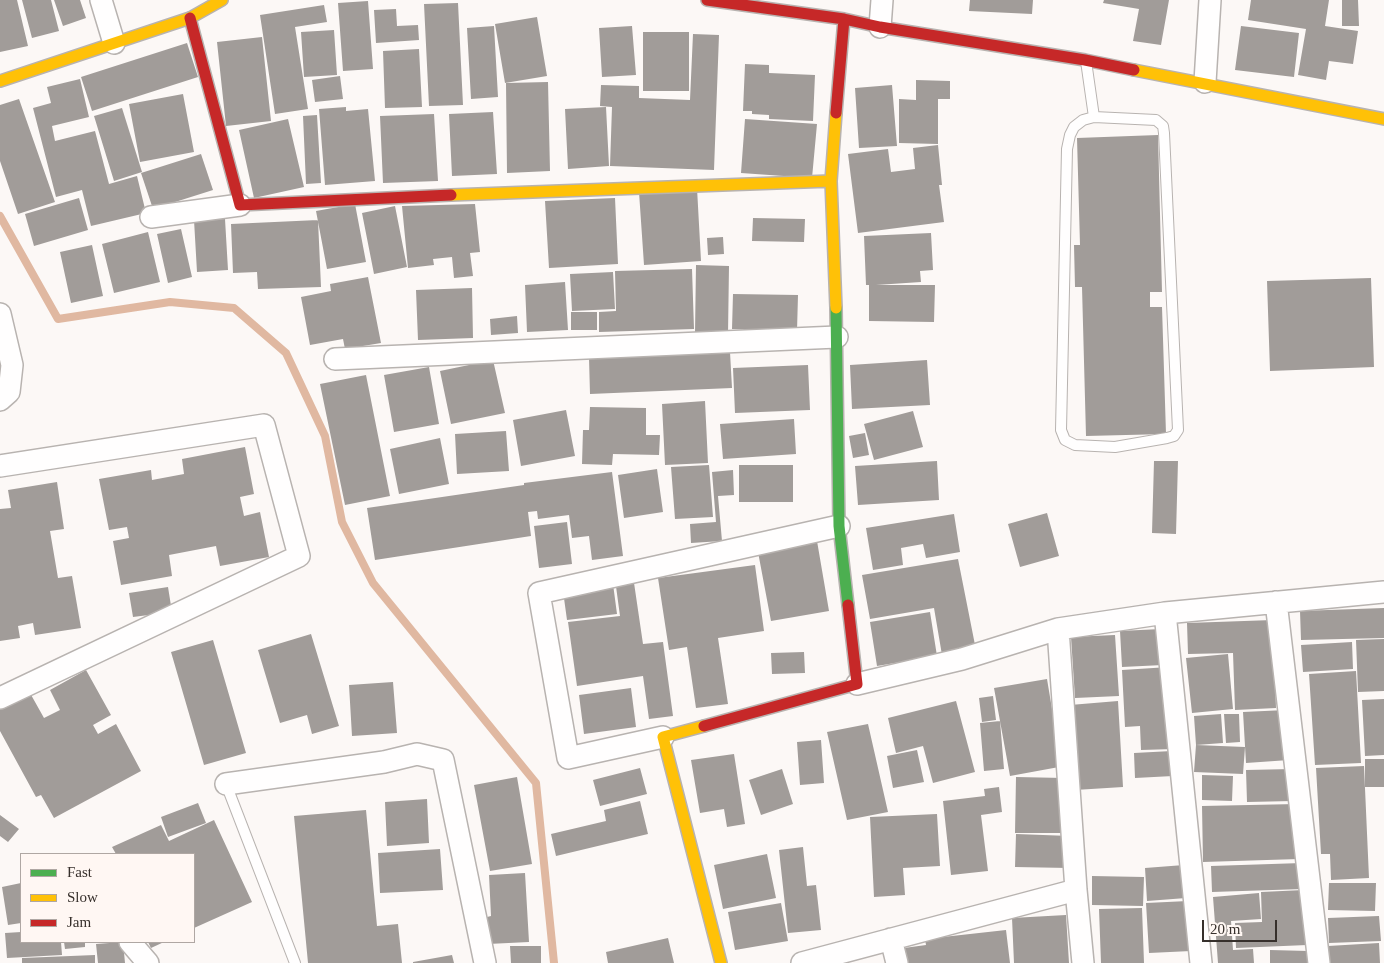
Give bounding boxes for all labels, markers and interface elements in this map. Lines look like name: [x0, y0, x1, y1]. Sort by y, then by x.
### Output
legend: [20, 853, 195, 943]
text: Fast: [67, 864, 92, 880]
text: Slow: [67, 889, 98, 905]
scale bar: [1204, 910, 1279, 942]
text: Jam: [67, 914, 91, 930]
text: 20 m: [1210, 921, 1240, 937]

